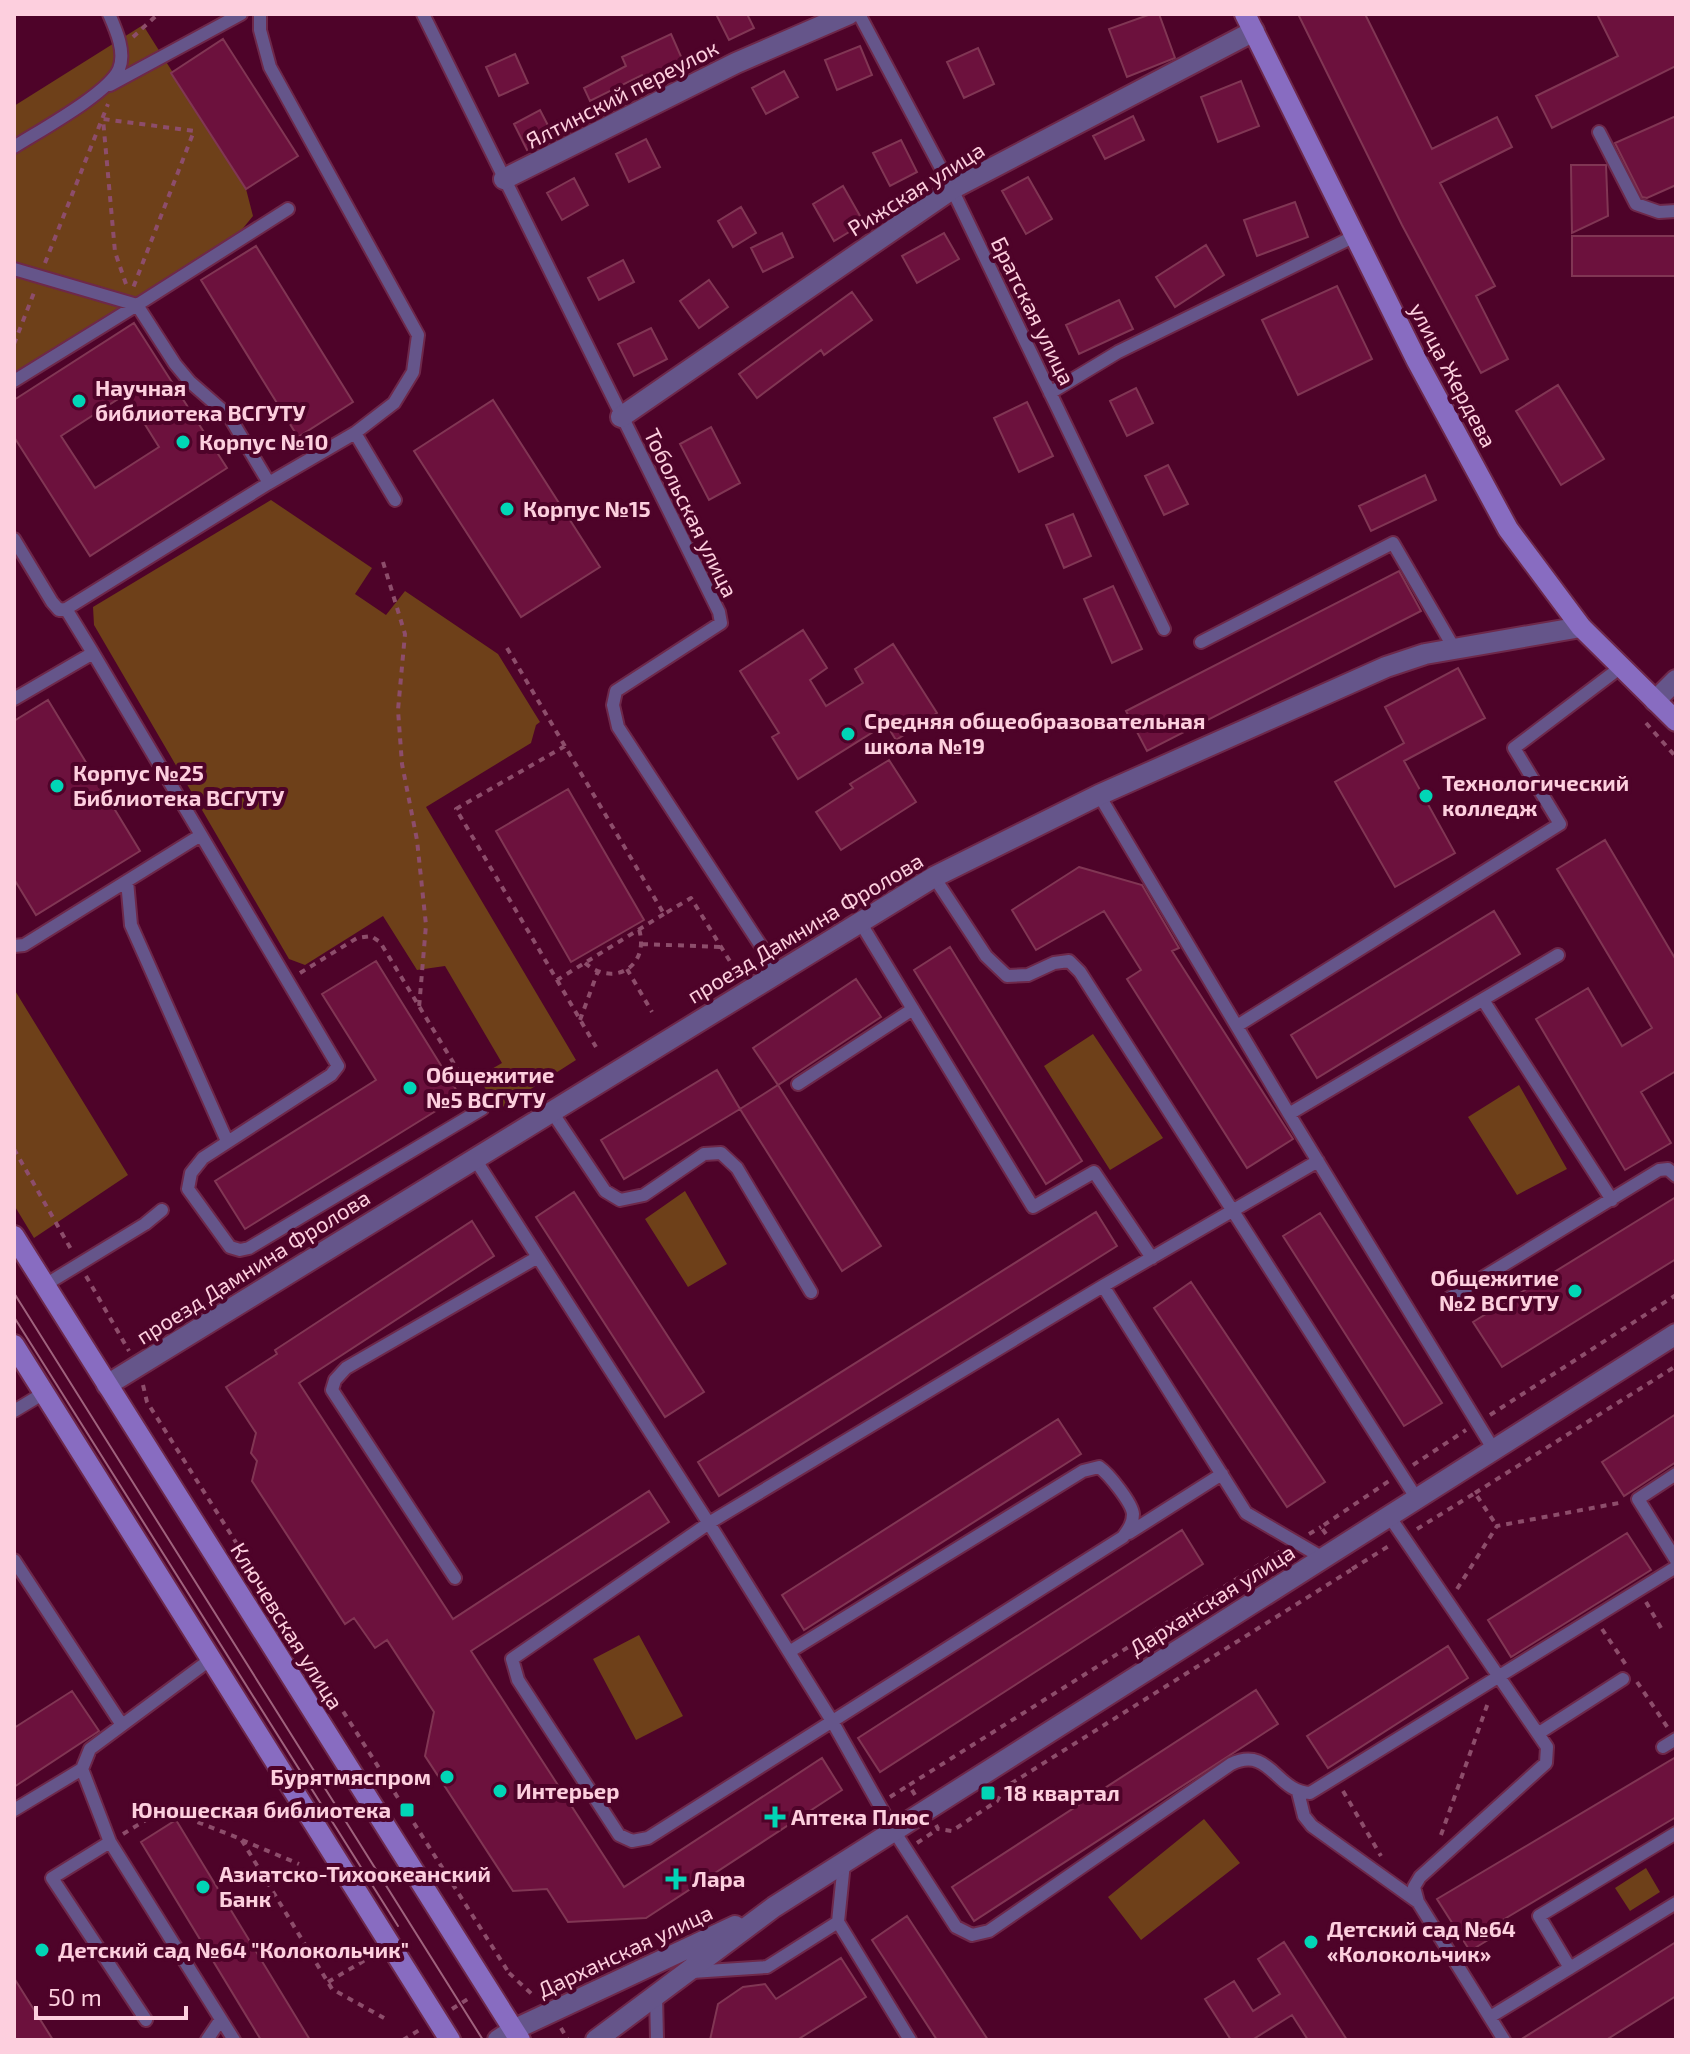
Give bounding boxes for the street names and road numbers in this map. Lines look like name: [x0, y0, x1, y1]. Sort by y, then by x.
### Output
street label: Ялтинский переулок: [521, 33, 723, 154]
street label: Рижская улица: [842, 136, 989, 241]
street label: Братская улица: [986, 232, 1081, 389]
street label: улица Жердева: [1404, 298, 1503, 452]
street label: Тобольская улица: [639, 424, 744, 602]
street label: проезд Дамнина Фролова: [682, 846, 927, 1008]
street label: проезд Дамнина Фролова: [131, 1183, 374, 1349]
street label: Ключевская улица: [225, 1537, 350, 1714]
street label: Дарханская улица: [1124, 1538, 1299, 1661]
street label: Дарханская улица: [533, 1898, 717, 2003]

